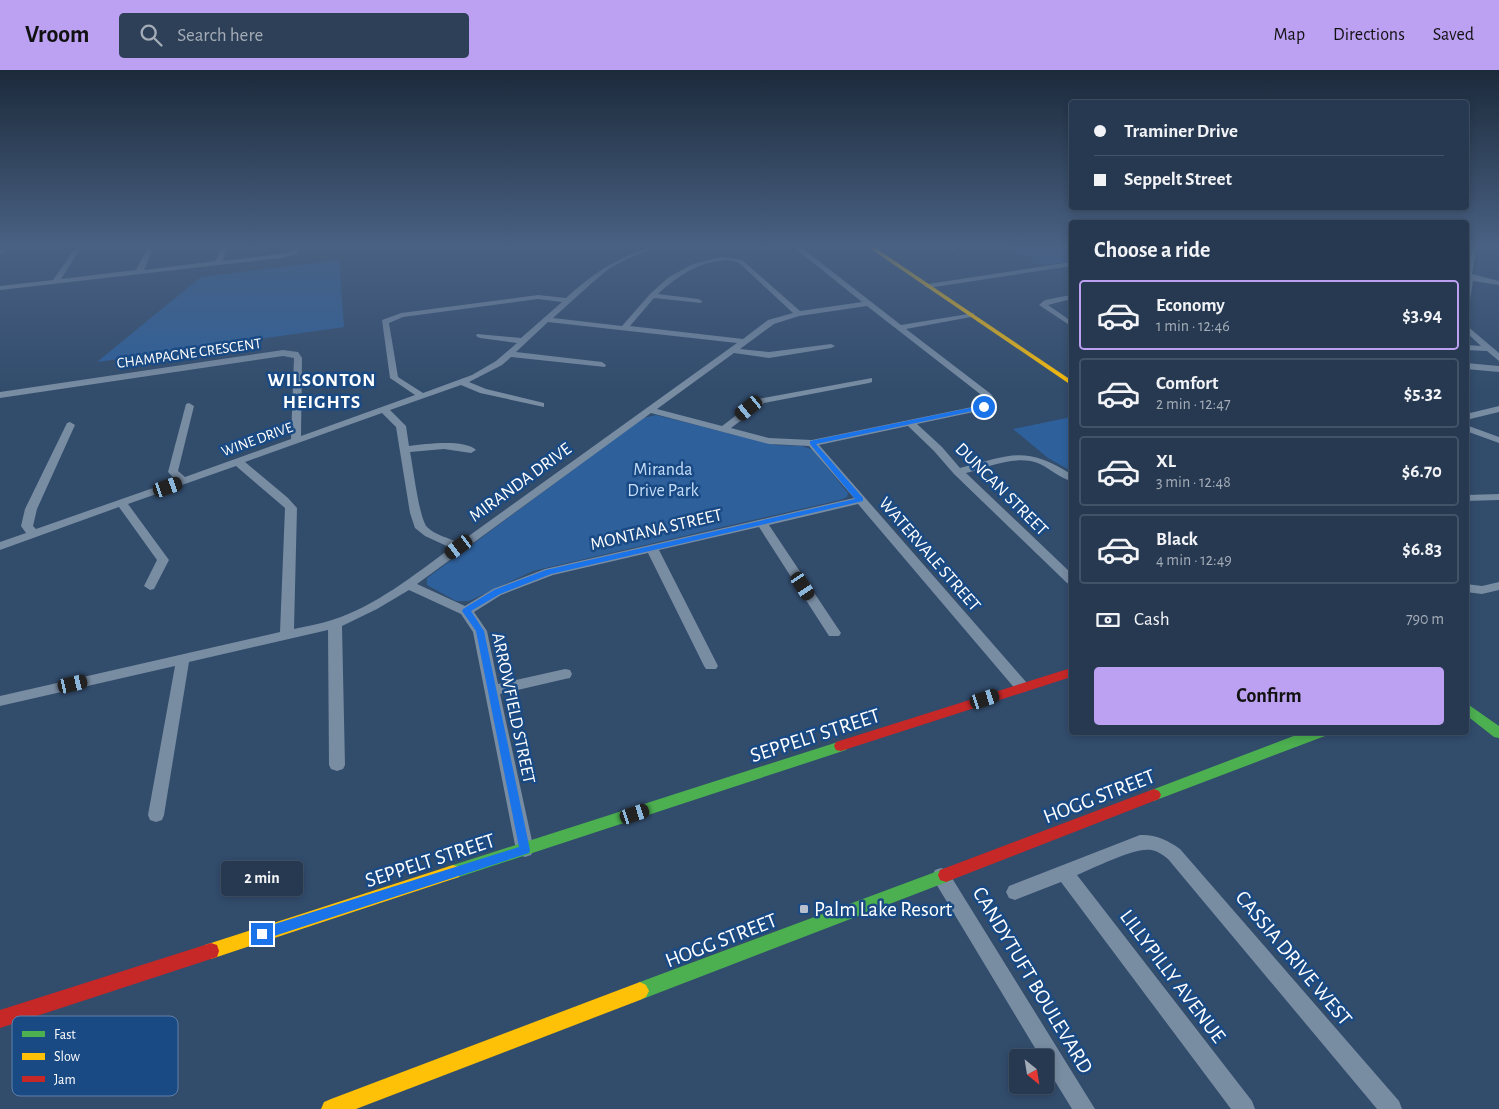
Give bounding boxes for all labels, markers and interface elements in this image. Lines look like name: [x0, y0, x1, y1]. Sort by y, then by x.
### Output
search box: [119, 13, 469, 58]
icon: search: [137, 21, 165, 49]
text: Vroom: [25, 23, 89, 47]
text: Search here: [177, 26, 263, 45]
text: Map: [1274, 26, 1305, 44]
text: Directions: [1333, 26, 1405, 44]
text: Saved: [1433, 26, 1474, 44]
text: Traminer Drive: [1124, 122, 1238, 141]
text: Seppelt Street: [1124, 170, 1232, 189]
text: Choose a ride: [1094, 239, 1210, 261]
icon: car: [1096, 293, 1141, 338]
text: Economy: [1156, 296, 1225, 315]
text: $3.94: [1402, 306, 1442, 325]
text: 1 min · 12:46: [1156, 318, 1230, 334]
street label: CHAMPAGNE CRESCENT: [116, 336, 263, 371]
district label: WILSONTON HEIGHTS: [268, 371, 376, 412]
icon: car: [1096, 371, 1141, 416]
text: Comfort: [1156, 374, 1218, 393]
text: $5.32: [1404, 384, 1442, 403]
car: [732, 393, 765, 423]
route start: [973, 396, 995, 418]
text: 2 min · 12:47: [1156, 396, 1231, 412]
street label: WINE DRIVE: [219, 420, 295, 459]
street label: MIRANDA DRIVE: [466, 440, 575, 526]
street label: DUNCAN STREET: [951, 440, 1051, 540]
icon: car: [1096, 449, 1141, 494]
text: XL: [1156, 452, 1176, 471]
park label: Miranda Drive Park: [627, 461, 700, 500]
text: $6.70: [1402, 462, 1442, 481]
text: 3 min · 12:48: [1156, 474, 1231, 490]
car: [151, 475, 184, 499]
street label: WATERVALE STREET: [875, 494, 984, 615]
street label: MONTANA STREET: [589, 506, 724, 554]
icon: car: [1096, 527, 1141, 572]
text: Black: [1156, 530, 1198, 549]
car: [442, 532, 475, 562]
text: $6.83: [1402, 540, 1442, 559]
text: 4 min · 12:49: [1156, 552, 1232, 568]
car: [788, 569, 817, 603]
icon: cash: [1094, 606, 1122, 634]
text: Cash: [1134, 610, 1170, 629]
text: 790 m: [1406, 611, 1444, 627]
street label: ARROWFIELD STREET: [488, 631, 538, 786]
button: Confirm: [1094, 667, 1444, 725]
car: [56, 673, 89, 695]
car: [968, 687, 1001, 711]
street label: SEPPELT STREET: [747, 705, 883, 766]
street label: HOGG STREET: [1040, 766, 1158, 827]
car: [618, 802, 651, 826]
street label: SEPPELT STREET: [362, 830, 498, 891]
callout: 2 min: [221, 862, 303, 896]
text: 2 min: [244, 870, 280, 886]
street label: CANDYTUFT BOULEVARD: [969, 883, 1097, 1077]
street label: CASSIA DRIVE WEST: [1231, 887, 1356, 1030]
place label: Palm Lake Resort: [814, 899, 953, 920]
marker: Palm Lake Resort: [798, 903, 810, 915]
street label: LILLYPILLY AVENUE: [1116, 906, 1229, 1047]
street label: HOGG STREET: [662, 910, 780, 971]
route end: [251, 923, 273, 945]
legend: [12, 1016, 178, 1096]
text: Fast: [54, 1028, 76, 1042]
north arrow: [1009, 1049, 1054, 1094]
map controls: [1009, 1049, 1054, 1094]
text: Slow: [54, 1050, 81, 1064]
text: Jam: [54, 1073, 76, 1087]

